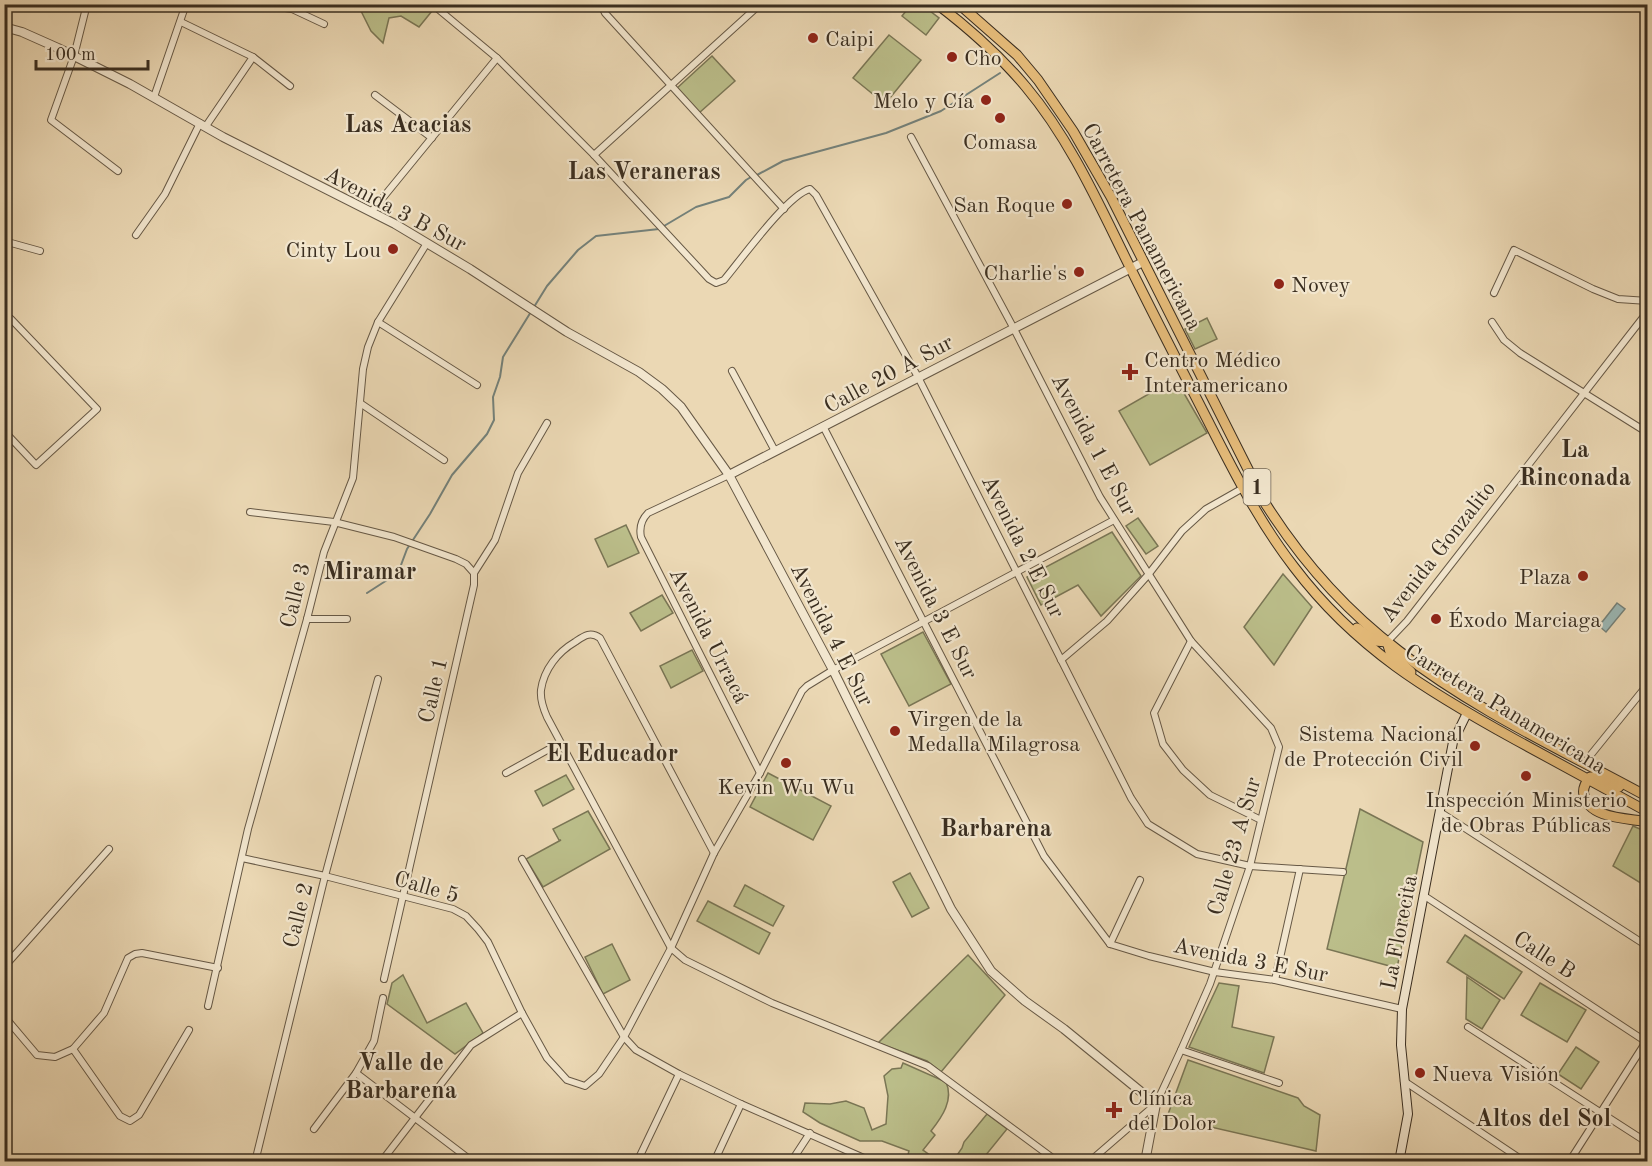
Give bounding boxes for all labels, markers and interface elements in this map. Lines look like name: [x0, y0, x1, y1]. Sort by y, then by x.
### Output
place label: Caipi: [825, 29, 874, 51]
marker: Caipi: [806, 31, 820, 45]
scale bar: [36, 33, 148, 71]
text: 100 m: [45, 46, 96, 64]
place label: Cho: [964, 48, 1002, 70]
marker: Cho: [945, 50, 959, 64]
place label: Melo y Cía: [873, 91, 974, 113]
marker: Melo y Cía: [979, 93, 993, 107]
marker: Comasa: [993, 111, 1007, 125]
district label: Las Acacias: [345, 114, 471, 138]
street label: Carretera Panamericana: [1077, 120, 1205, 334]
place label: Comasa: [963, 132, 1037, 154]
district label: Las Veraneras: [567, 161, 721, 185]
street label: Avenida 3 B Sur: [321, 163, 470, 256]
place label: San Roque: [953, 195, 1055, 217]
marker: San Roque: [1060, 197, 1074, 211]
place label: Cinty Lou: [286, 240, 381, 262]
marker: Cinty Lou: [386, 242, 400, 256]
place label: Charlie's: [984, 263, 1067, 285]
marker: Charlie's: [1072, 265, 1086, 279]
place label: Novey: [1291, 275, 1351, 297]
marker: Novey: [1272, 277, 1286, 291]
street label: Calle 20 A Sur: [821, 332, 957, 418]
place label: Centro Médico Interamericano: [1144, 350, 1288, 397]
marker: Centro Médico Interamericano: [1121, 363, 1139, 381]
street label: Avenida 1 E Sur: [1047, 370, 1140, 519]
district label: La Rinconada: [1519, 439, 1631, 491]
road number: 1: [1244, 469, 1270, 505]
street label: Avenida 2 E Sur: [977, 472, 1068, 622]
street label: Avenida Gonzalito: [1377, 478, 1500, 627]
street label: Avenida 3 E Sur: [890, 533, 981, 683]
street label: Avenida 4 E Sur: [786, 560, 877, 710]
street label: Calle 3: [277, 561, 315, 630]
district label: Miramar: [324, 561, 416, 585]
street label: Avenida Urracá: [665, 565, 752, 707]
place label: Plaza: [1519, 567, 1571, 589]
marker: Plaza: [1576, 569, 1590, 583]
place label: Éxodo Marciaga: [1448, 607, 1601, 632]
marker: Éxodo Marciaga: [1429, 612, 1443, 626]
street label: Carretera Panamericana: [1400, 641, 1610, 779]
street label: Calle 1: [416, 656, 452, 725]
place label: Virgen de la Medalla Milagrosa: [907, 709, 1080, 756]
marker: Virgen de la Medalla Milagrosa: [888, 724, 902, 738]
place label: Sistema Nacional de Protección Civil: [1284, 724, 1463, 771]
marker: Sistema Nacional de Protección Civil: [1468, 739, 1482, 753]
district label: El Educador: [546, 743, 678, 767]
marker: Kevin Wu Wu: [779, 756, 793, 770]
marker: Inspección Ministerio de Obras Públicas: [1519, 769, 1533, 783]
street label: Calle 23 A Sur: [1205, 775, 1265, 918]
place label: Kevin Wu Wu: [717, 777, 855, 799]
place label: Inspección Ministerio de Obras Públicas: [1425, 790, 1627, 837]
district label: Barbarena: [940, 818, 1052, 842]
street label: Calle 5: [391, 868, 461, 908]
street label: La Florecita: [1378, 873, 1422, 992]
street label: Calle 2: [280, 881, 318, 950]
street label: Calle B: [1509, 928, 1579, 984]
street label: Avenida 3 E Sur: [1171, 935, 1330, 987]
district label: Valle de Barbarena: [345, 1052, 457, 1104]
place label: Nueva Visión: [1432, 1064, 1559, 1086]
marker: Nueva Visión: [1413, 1066, 1427, 1080]
place label: Clínica del Dolor: [1128, 1088, 1216, 1135]
marker: Clínica del Dolor: [1105, 1101, 1123, 1119]
district label: Altos del Sol: [1475, 1108, 1611, 1132]

